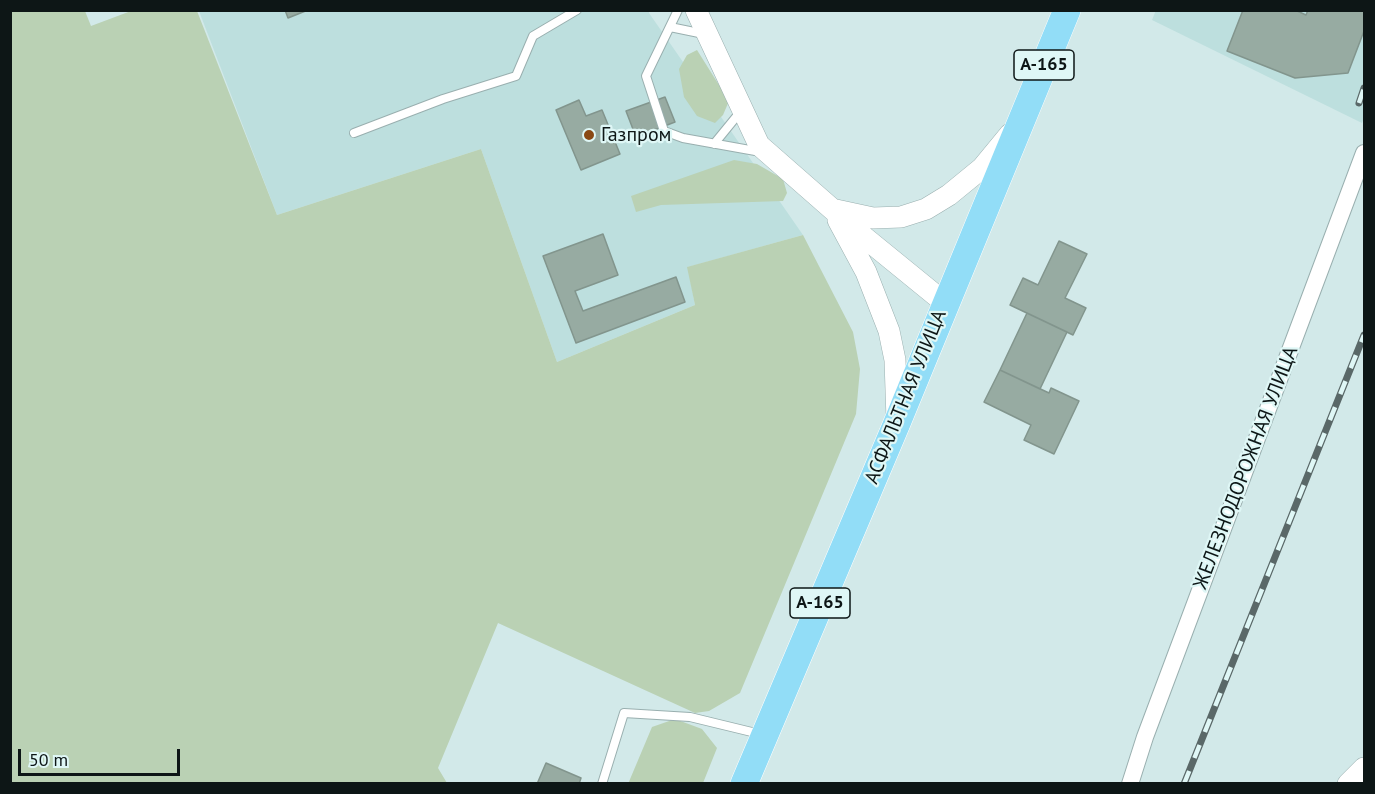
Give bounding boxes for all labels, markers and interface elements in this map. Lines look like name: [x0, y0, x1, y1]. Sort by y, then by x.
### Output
road number: А-165: [1014, 50, 1074, 80]
place label: Газпром: [601, 123, 672, 147]
marker: Газпром: [582, 128, 596, 142]
street label: АСФАЛЬТНАЯ УЛИЦА: [860, 306, 952, 488]
street label: ЖЕЛЕЗНОДОРОЖНАЯ УЛИЦА: [1189, 343, 1303, 593]
road number: А-165: [790, 588, 850, 618]
scale bar: [21, 737, 183, 775]
text: 50 m: [29, 748, 68, 771]

